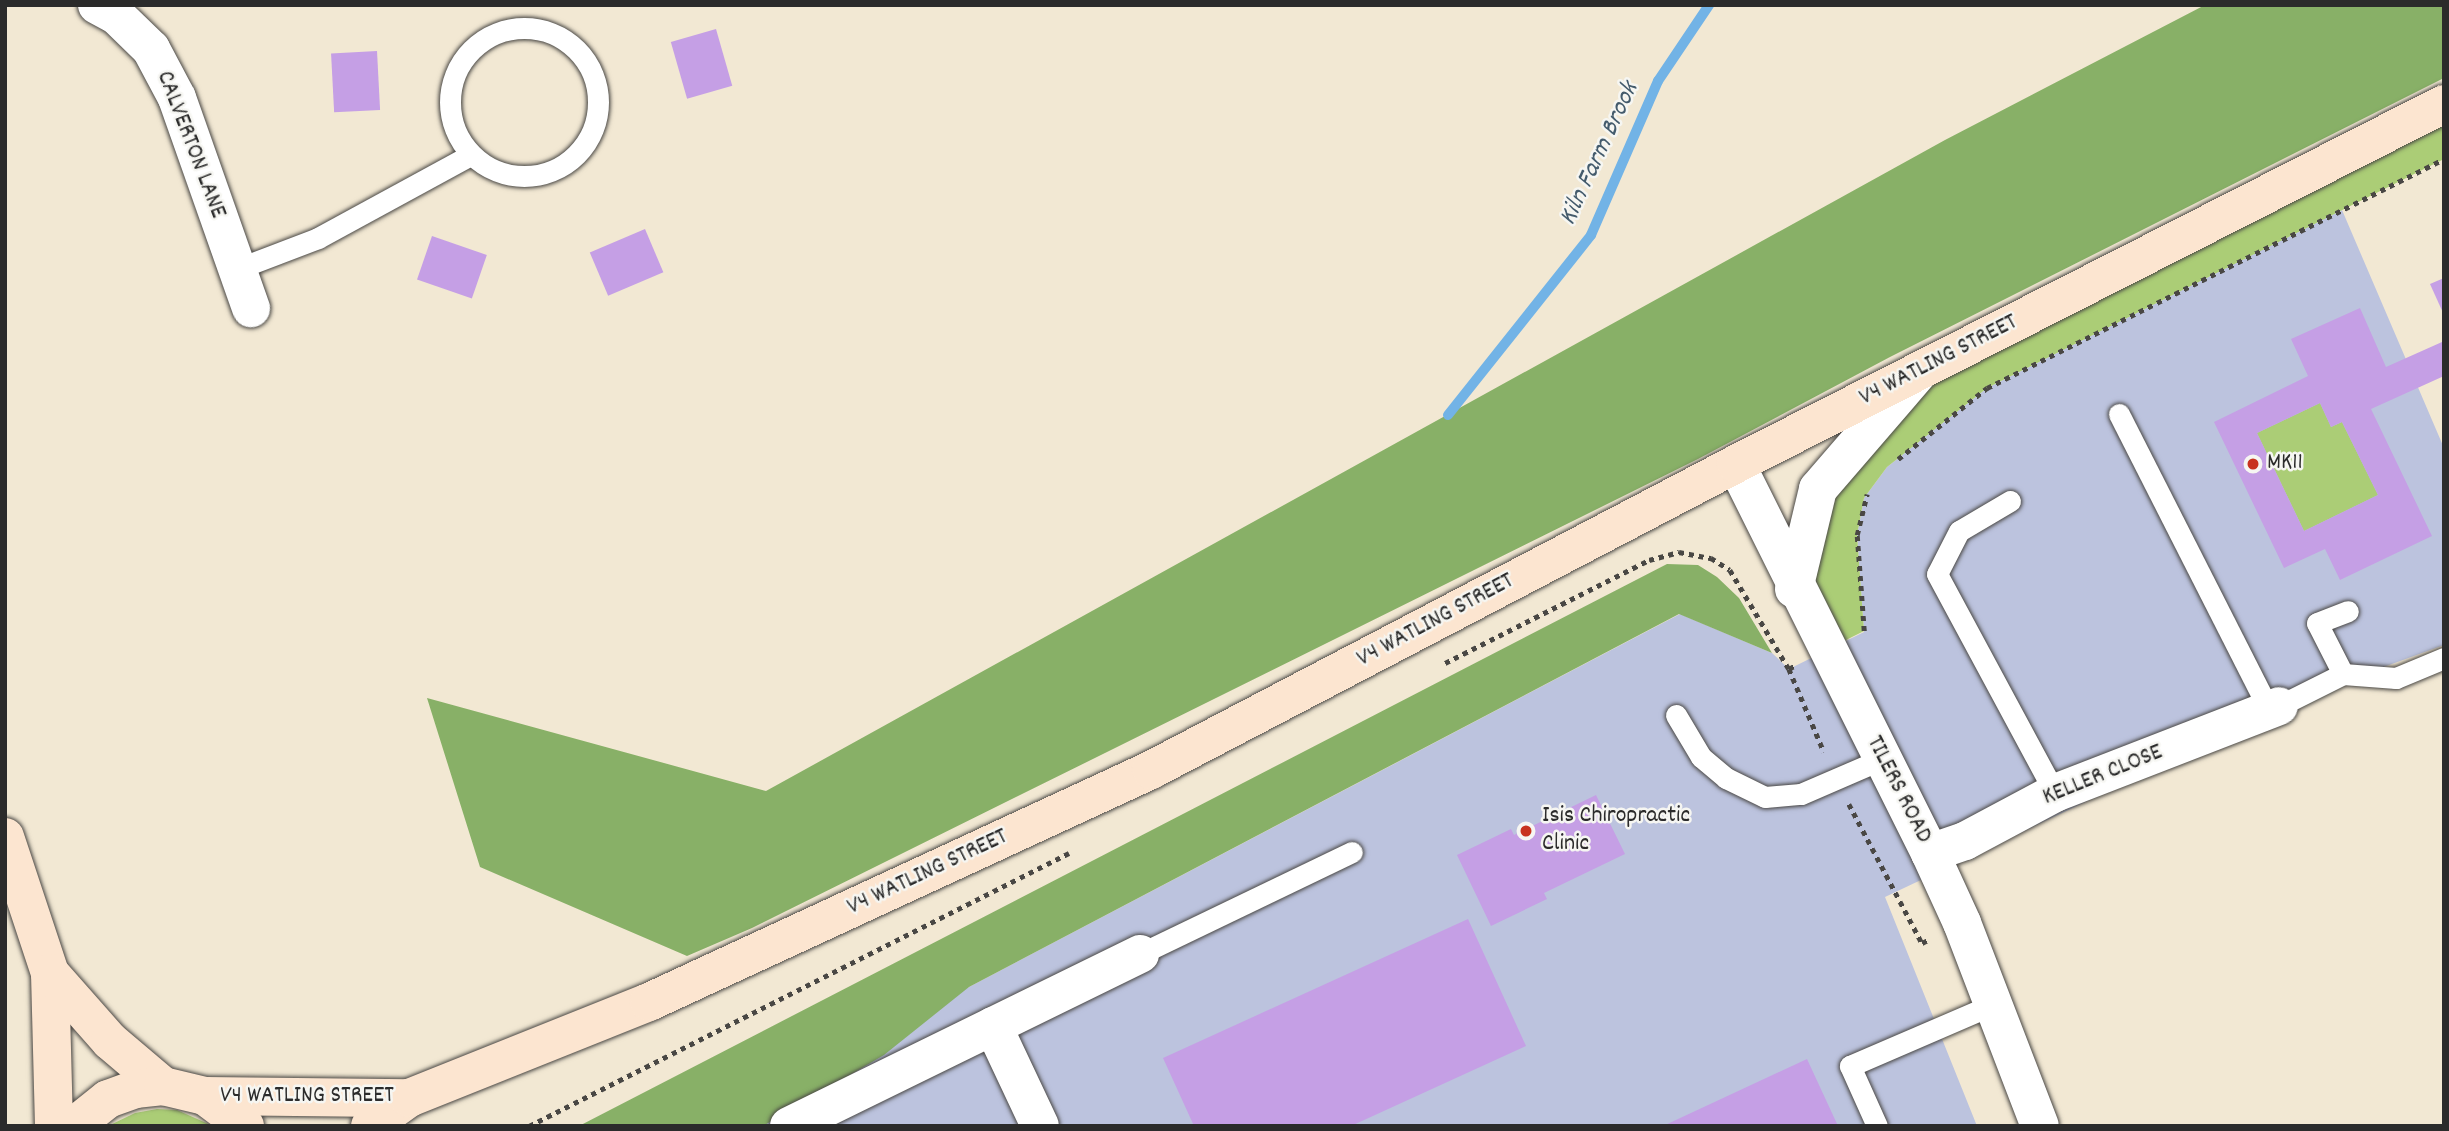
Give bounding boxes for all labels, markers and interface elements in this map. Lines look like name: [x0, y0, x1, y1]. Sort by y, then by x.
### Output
street label: CALVERTON LANE: [149, 67, 231, 223]
water label: Kiln Farm Brook: [1553, 78, 1647, 230]
street label: V4 WATLING STREET: [1855, 309, 2023, 413]
place label: MK11: [2267, 450, 2303, 478]
marker: MK11: [2245, 456, 2261, 472]
street label: V4 WATLING STREET: [1353, 568, 1519, 674]
street label: TILERS ROAD: [1859, 732, 1937, 848]
street label: KELLER CLOSE: [2039, 739, 2167, 813]
place label: Isis Chiropractic Clinic: [1542, 803, 1690, 859]
marker: Isis Chiropractic Clinic: [1516, 821, 1536, 841]
street label: V4 WATLING STREET: [843, 823, 1013, 923]
street label: V4 WATLING STREET: [220, 1083, 394, 1111]

